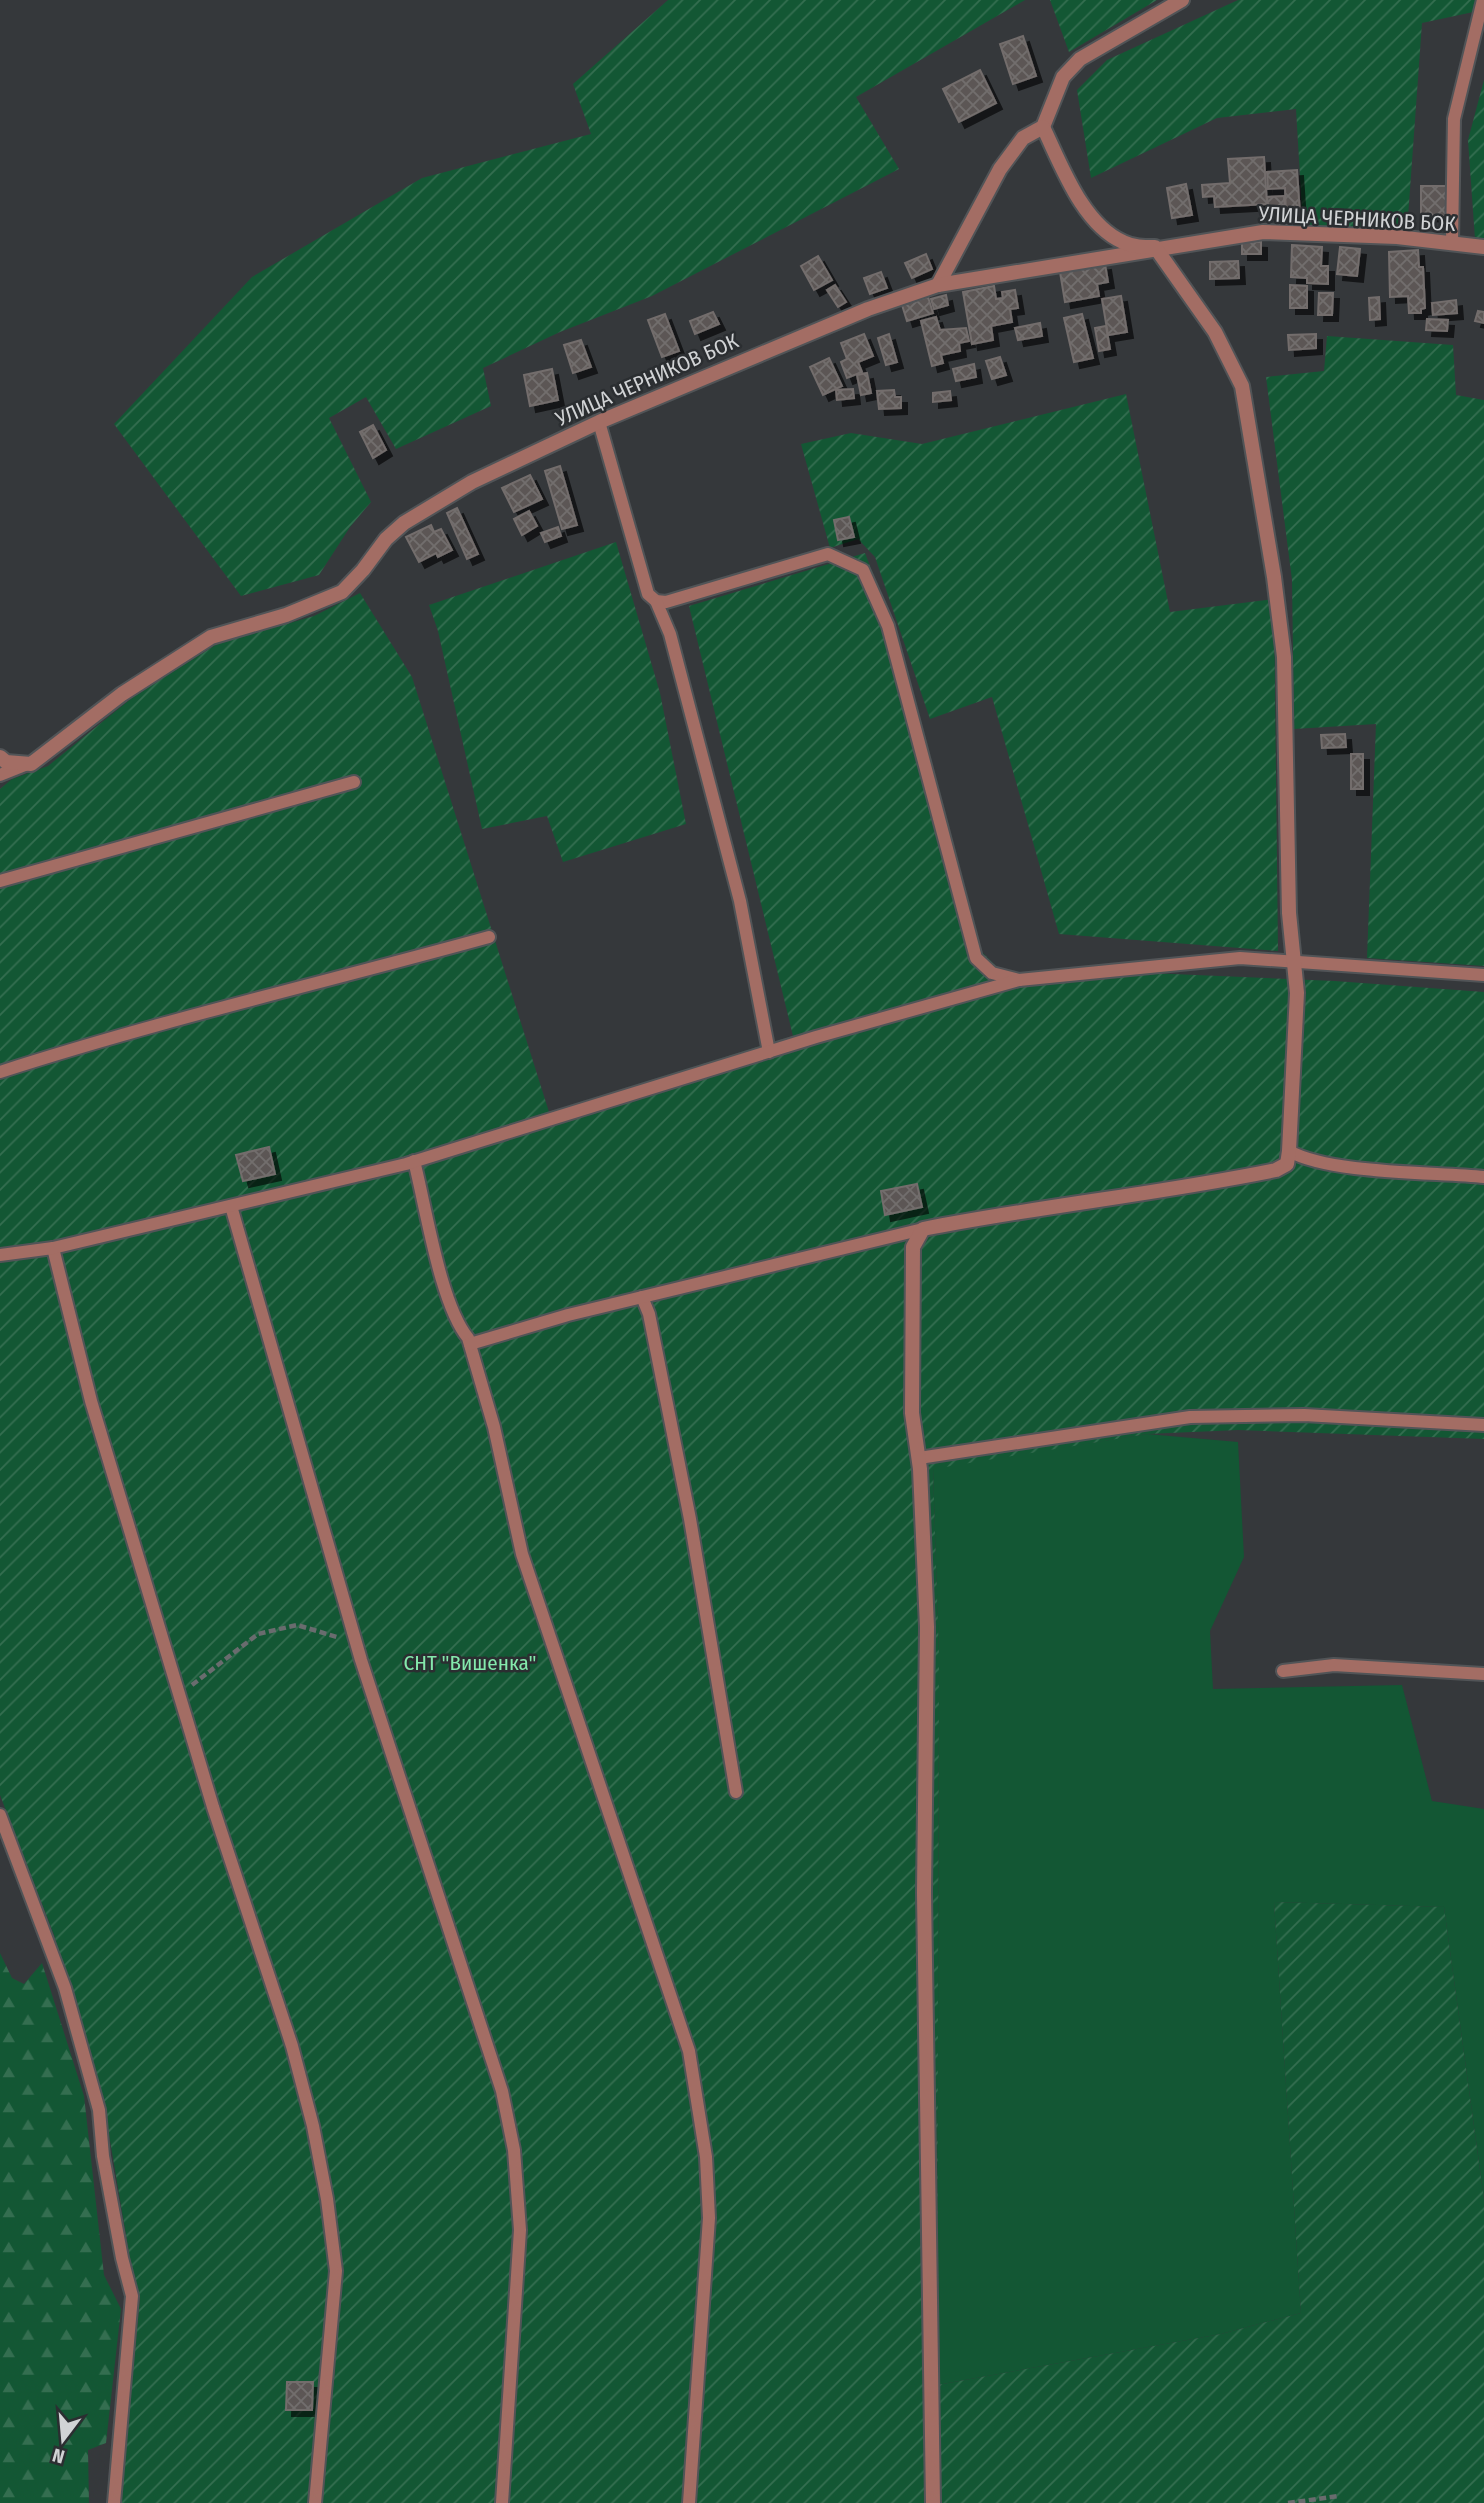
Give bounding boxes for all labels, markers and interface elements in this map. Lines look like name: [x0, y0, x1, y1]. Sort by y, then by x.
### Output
street label: УЛИЦА ЧЕРНИКОВ БОК: [1257, 201, 1457, 237]
street label: УЛИЦА ЧЕРНИКОВ БОК: [551, 328, 743, 432]
park label: СНТ "Вишенка": [404, 1650, 536, 1676]
north arrow: [28, 2405, 98, 2475]
text: N: [50, 2443, 67, 2468]

